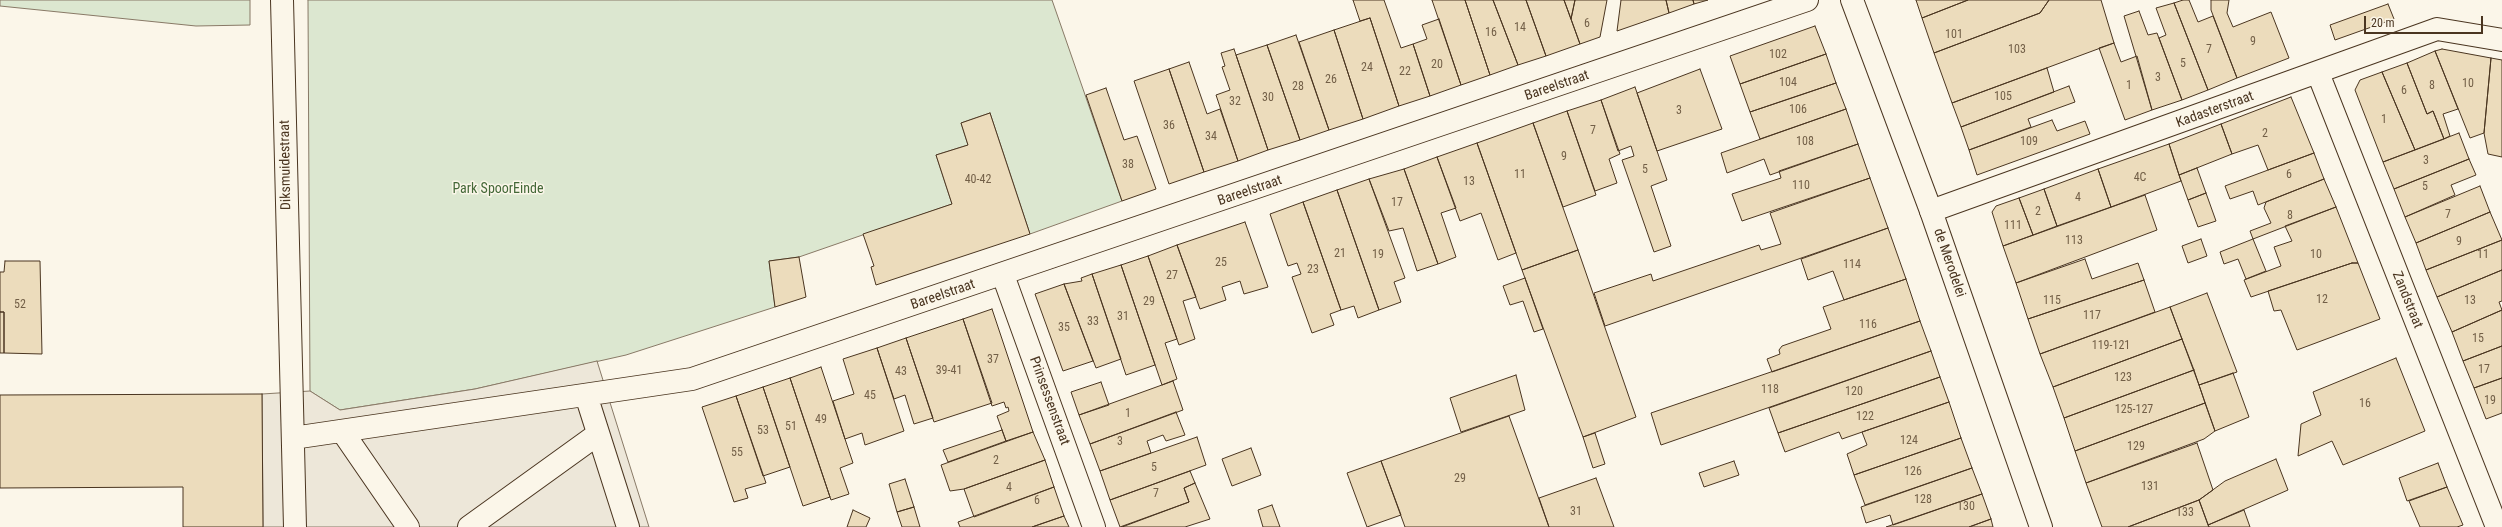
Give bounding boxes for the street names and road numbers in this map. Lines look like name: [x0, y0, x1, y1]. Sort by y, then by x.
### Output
street label: Bareelstraat: [1523, 67, 1591, 105]
street label: Kadasterstraat: [2174, 88, 2256, 132]
street label: Diksmuidestraat: [277, 120, 295, 210]
street label: Bareelstraat: [1216, 172, 1284, 210]
street label: de Merodelei: [1929, 226, 1969, 300]
street label: Zandstraat: [2388, 269, 2426, 331]
street label: Bareelstraat: [909, 276, 977, 314]
street label: Prinsessenstraat: [1025, 354, 1073, 448]

